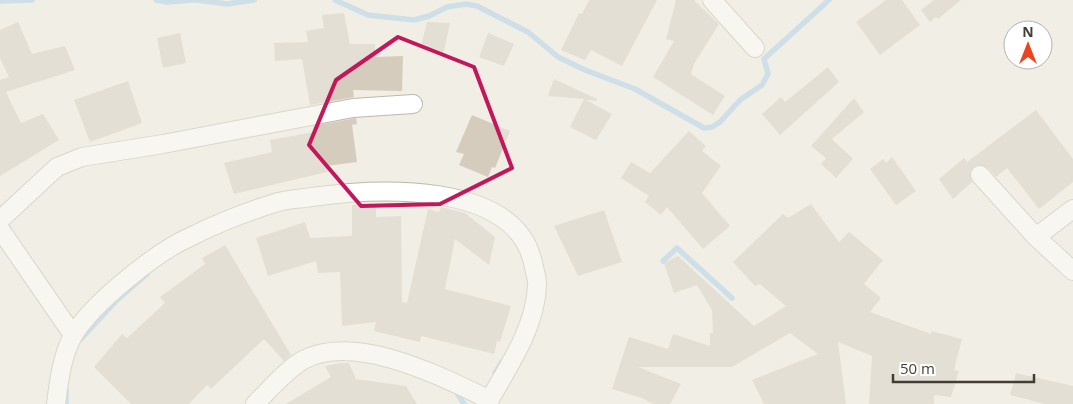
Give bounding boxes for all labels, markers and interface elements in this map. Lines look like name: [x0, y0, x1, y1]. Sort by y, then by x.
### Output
north arrow: [1003, 20, 1053, 70]
text: N: [1022, 22, 1034, 41]
scale bar: [893, 352, 1034, 384]
text: 50 m: [900, 358, 935, 378]

